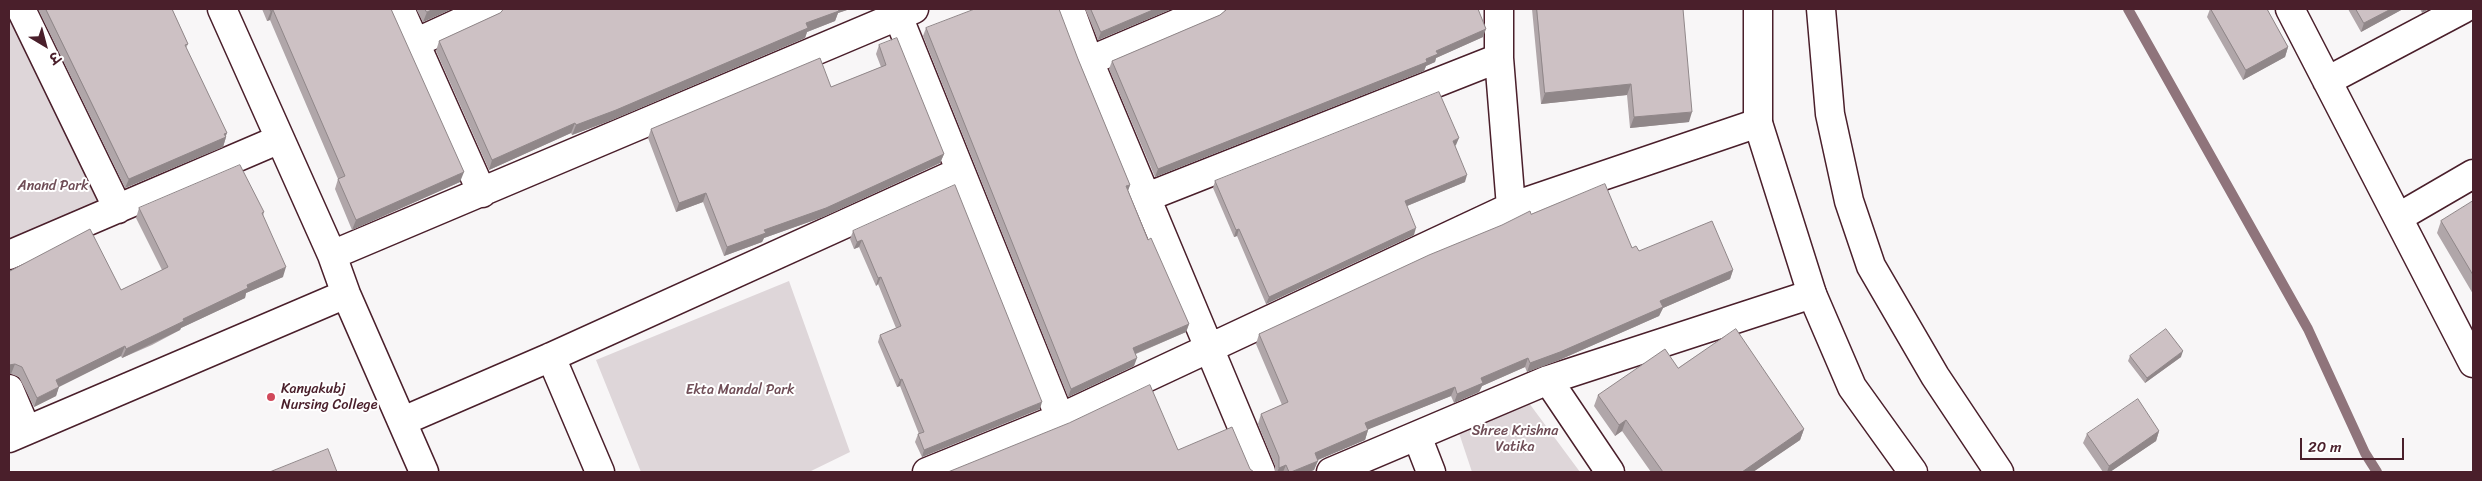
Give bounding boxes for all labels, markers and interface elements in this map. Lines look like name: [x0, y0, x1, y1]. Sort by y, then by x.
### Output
north arrow: [20, 20, 70, 70]
text: उ: [43, 45, 66, 70]
park label: Anand Park: [17, 178, 89, 194]
place label: Kanyakubj Nursing College: [281, 381, 377, 414]
park label: Ekta Mandal Park: [686, 382, 794, 398]
marker: Kanyakubj Nursing College: [265, 391, 277, 403]
park label: Shree Krishna Vatika: [1472, 423, 1558, 456]
scale bar: [2302, 428, 2406, 460]
text: 20 m: [2308, 434, 2342, 460]

